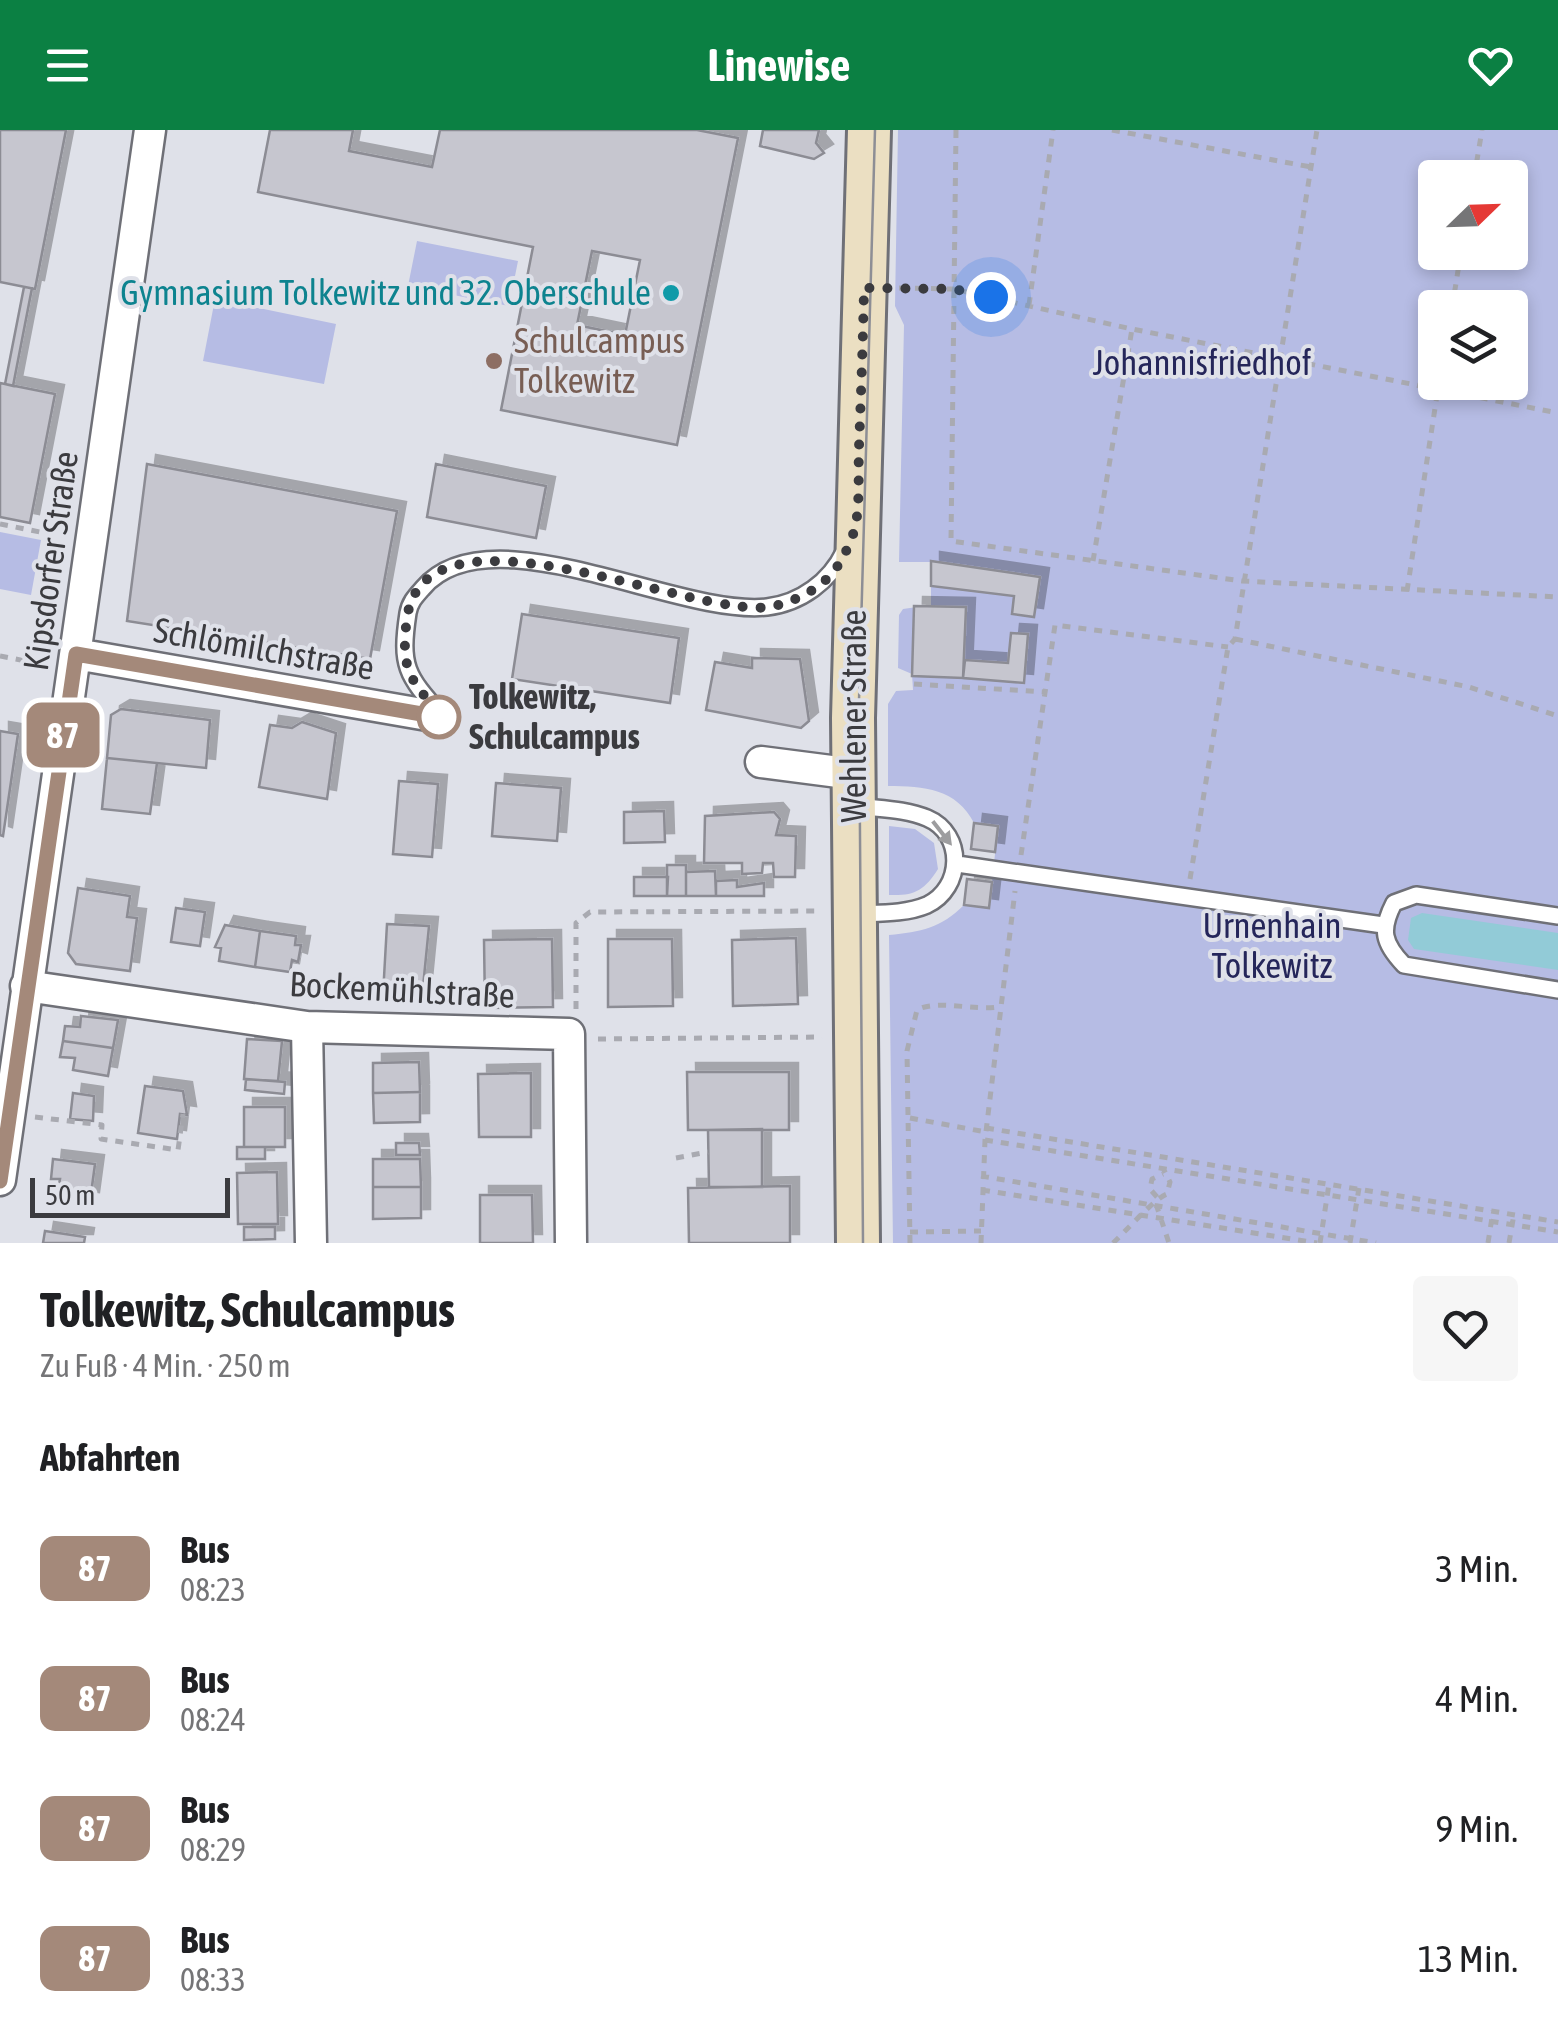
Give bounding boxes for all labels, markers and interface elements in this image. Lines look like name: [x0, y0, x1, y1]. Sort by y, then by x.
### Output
icon: menu: [40, 38, 95, 93]
icon: heart: [1463, 38, 1518, 93]
text: Linewise: [707, 39, 851, 91]
north arrow: [1418, 160, 1528, 270]
map controls: [1418, 160, 1528, 400]
place label: Gymnasium Tolkewitz und 32. Oberschule: [120, 272, 651, 312]
your location: [966, 272, 1016, 322]
marker: Gymnasium Tolkewitz und 32. Oberschule: [660, 282, 682, 304]
button: layers: [1418, 290, 1528, 400]
place label: Schulcampus Tolkewitz: [514, 320, 685, 400]
park label: Johannisfriedhof: [1093, 342, 1312, 382]
marker: Schulcampus Tolkewitz: [483, 350, 505, 372]
street label: Kipsdorfer Straße: [15, 449, 85, 673]
street label: Schlömilchstraße: [151, 609, 377, 687]
street label: Wehlener Straße: [833, 609, 873, 823]
place label: Tolkewitz, Schulcampus: [469, 676, 640, 756]
marker: Tolkewitz, Schulcampus: [418, 696, 460, 738]
line badge: 87: [18, 702, 108, 768]
text: 87: [47, 715, 79, 755]
one-way arrow: [931, 820, 952, 846]
park label: Urnenhain Tolkewitz: [1202, 905, 1342, 985]
street label: Bockemühlstraße: [288, 963, 516, 1015]
scale bar: [30, 1173, 230, 1218]
text: 50 m: [45, 1179, 95, 1211]
button: heart: [1413, 1276, 1518, 1381]
text: Tolkewitz, Schulcampus: [40, 1282, 455, 1337]
text: Zu Fuß · 4 Min. · 250 m: [40, 1347, 291, 1384]
text: Abfahrten: [40, 1436, 180, 1479]
text: Bus: [180, 1528, 230, 1571]
text: 3 Min.: [1436, 1547, 1518, 1590]
text: 87: [79, 1548, 111, 1588]
text: 08:23: [180, 1571, 246, 1608]
text: Bus: [180, 1658, 230, 1701]
text: 4 Min.: [1436, 1677, 1518, 1720]
text: 87: [79, 1678, 111, 1718]
text: 08:24: [180, 1701, 246, 1738]
text: Bus: [180, 1788, 230, 1831]
text: 9 Min.: [1436, 1807, 1518, 1850]
text: 87: [79, 1808, 111, 1848]
text: 08:29: [180, 1831, 246, 1868]
text: Bus: [180, 1918, 230, 1961]
text: 13 Min.: [1418, 1937, 1518, 1980]
text: 87: [79, 1938, 111, 1978]
text: 08:33: [180, 1961, 246, 1998]

